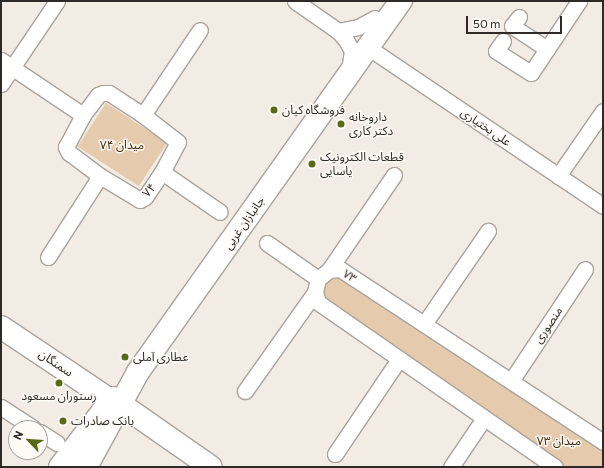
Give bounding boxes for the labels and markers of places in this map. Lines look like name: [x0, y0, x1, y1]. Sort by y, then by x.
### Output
place label: فروشگاه کیان: [282, 103, 345, 117]
marker: فروشگاه کیان: [269, 105, 279, 115]
place label: داروخانه دکتر کاری: [349, 110, 393, 138]
marker: داروخانه دکتر کاری: [336, 119, 346, 129]
place label: قطعات الکترونیک یاسایی: [320, 150, 404, 178]
marker: قطعات الکترونیک یاسایی: [307, 159, 317, 169]
place label: عطاری آملی: [133, 350, 188, 364]
marker: عطاری آملی: [120, 352, 130, 362]
marker: رستوران مسعود: [54, 378, 64, 388]
place label: رستوران مسعود: [21, 389, 97, 403]
place label: بانک صادرات: [71, 414, 134, 428]
marker: بانک صادرات: [58, 416, 68, 426]

